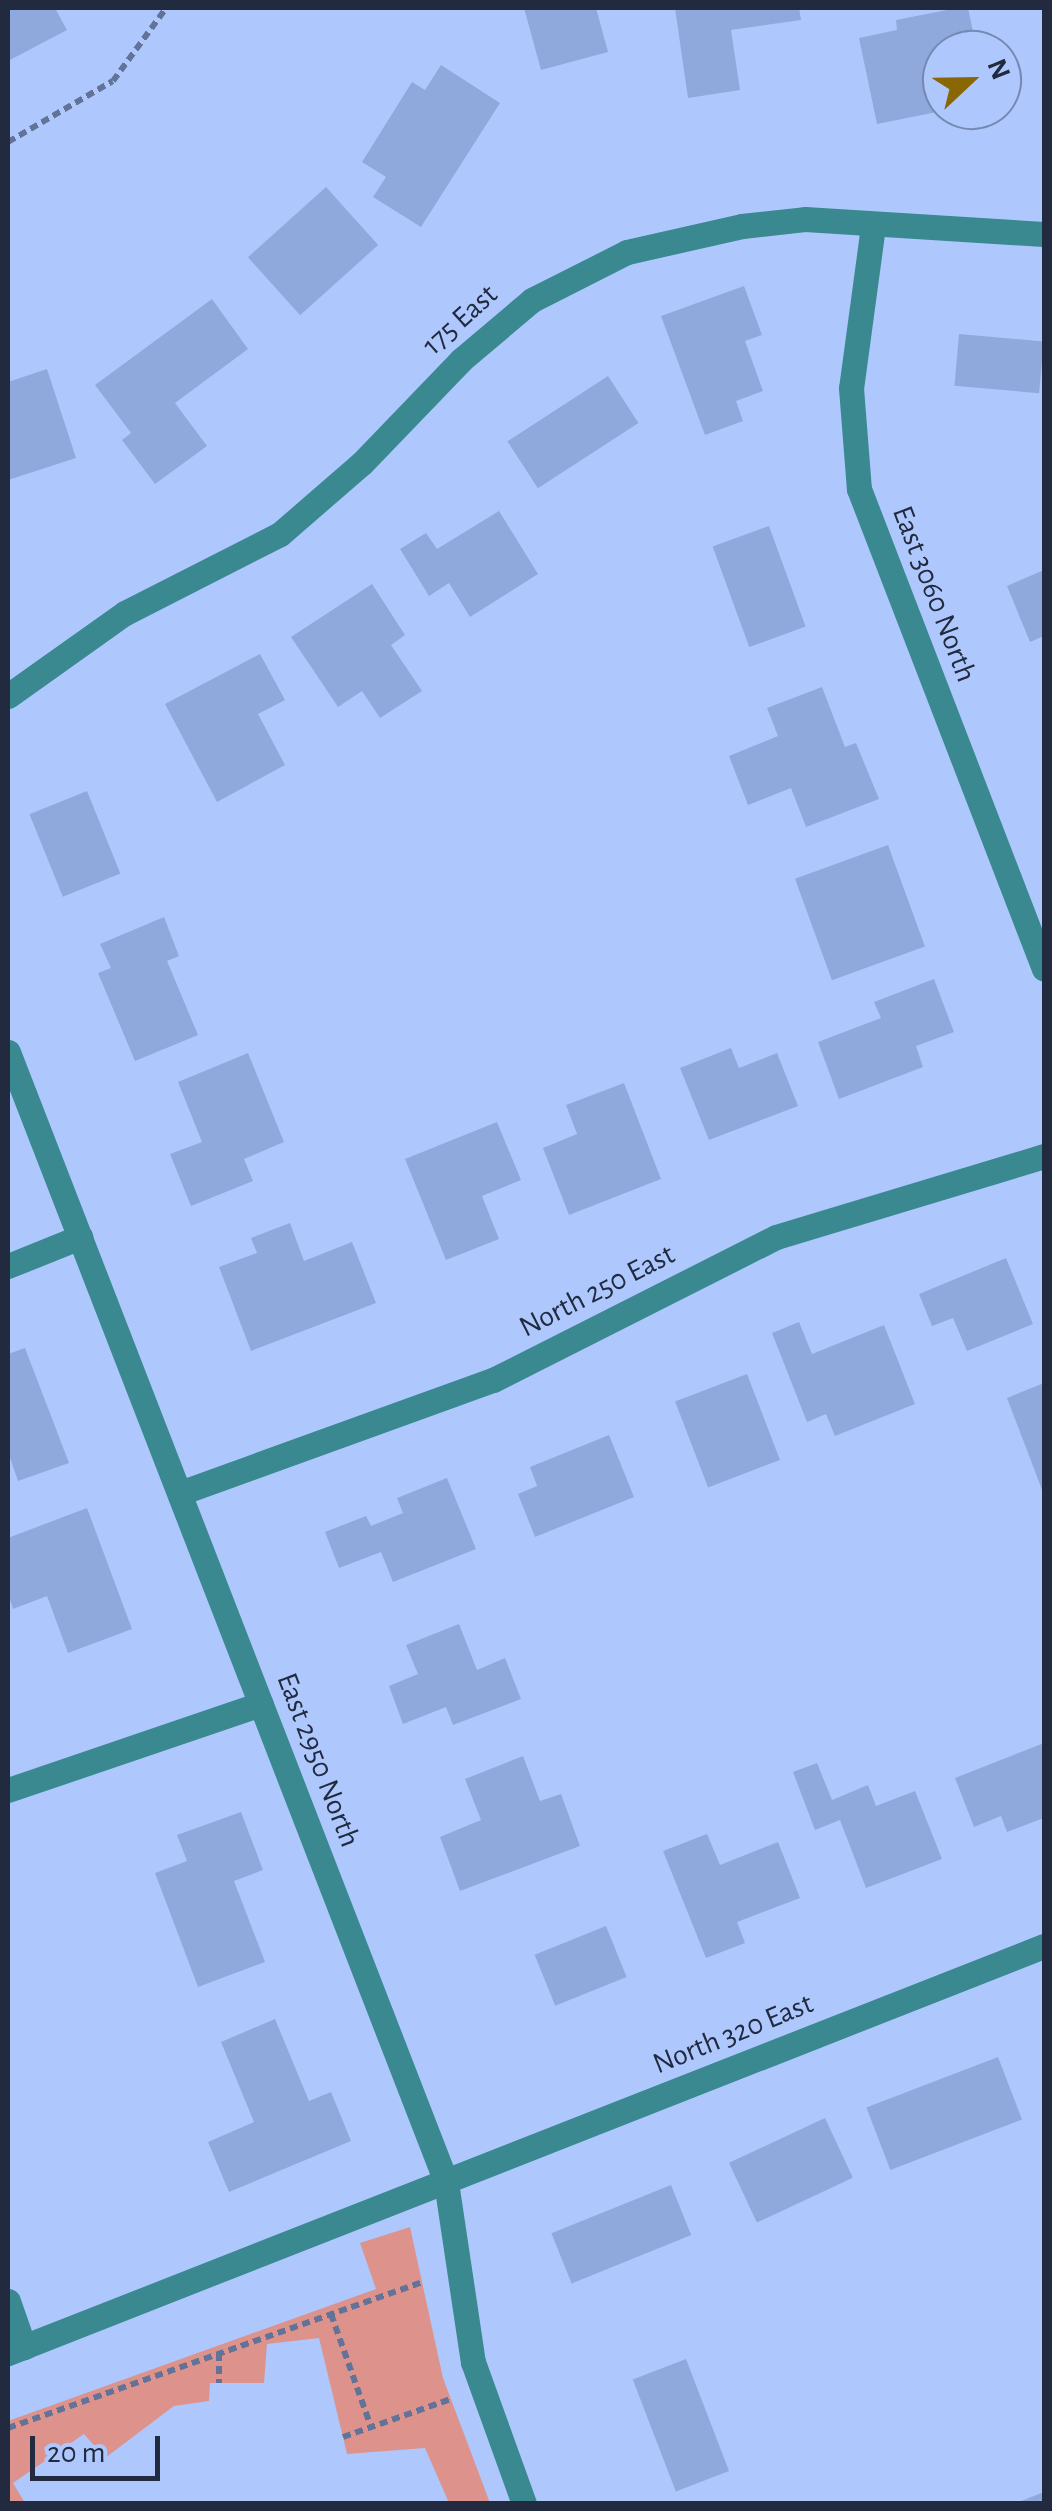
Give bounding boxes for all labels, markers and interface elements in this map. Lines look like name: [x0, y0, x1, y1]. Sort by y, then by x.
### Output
north arrow: [922, 30, 1022, 130]
text: N: [981, 55, 1015, 84]
street label: 175 East: [415, 277, 505, 363]
street label: East 3060 North: [884, 501, 984, 687]
street label: North 250 East: [513, 1236, 681, 1346]
street label: East 2950 North: [268, 1668, 368, 1852]
street label: North 320 East: [648, 1986, 818, 2082]
scale bar: [35, 2416, 165, 2478]
text: 20 m: [47, 2438, 105, 2468]

